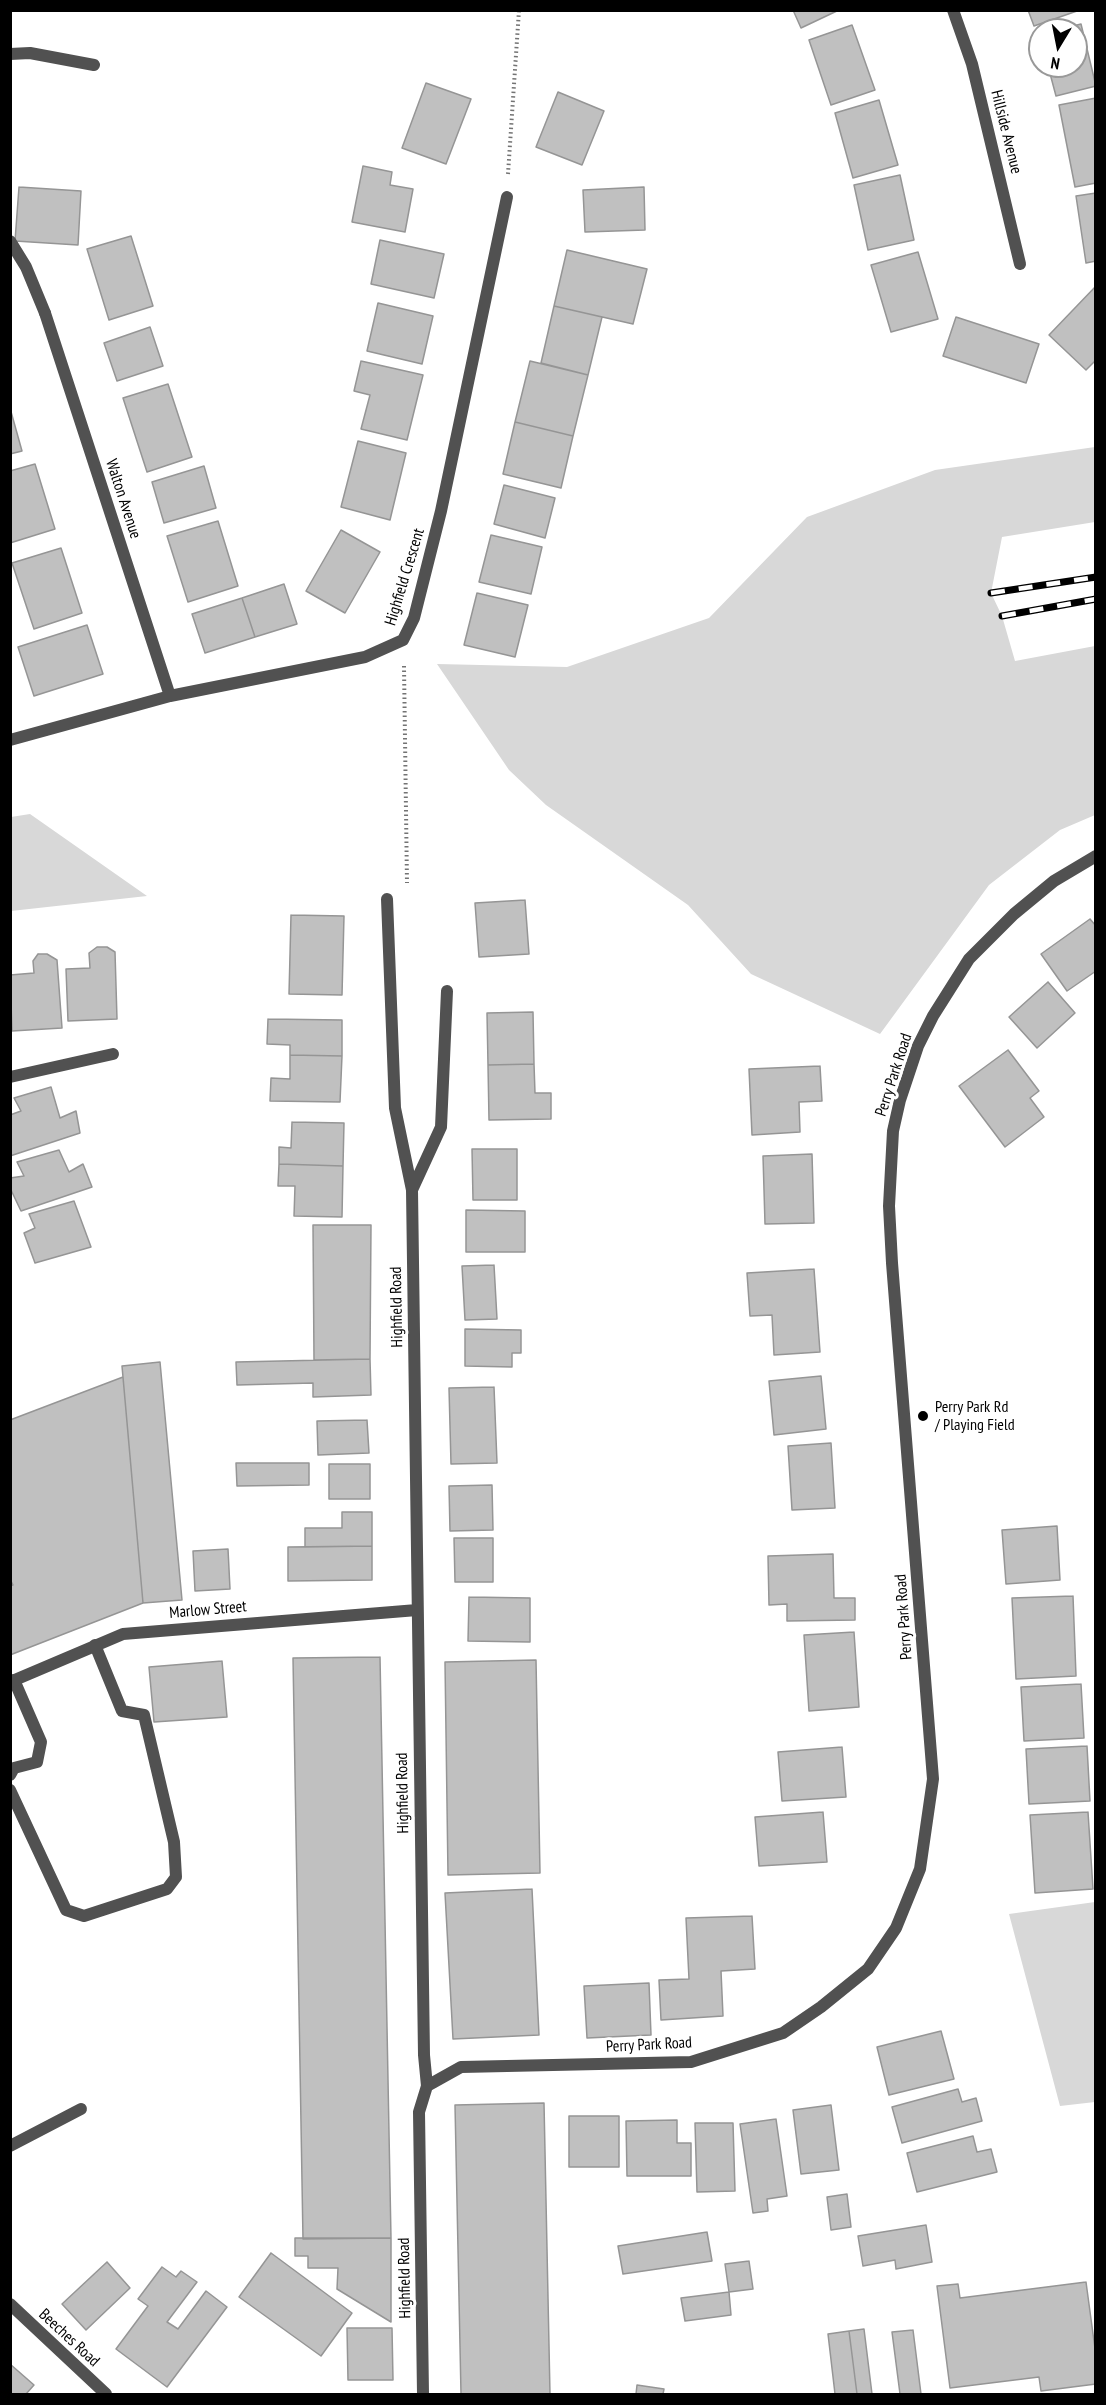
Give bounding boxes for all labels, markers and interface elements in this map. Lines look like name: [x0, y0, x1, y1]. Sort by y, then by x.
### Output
north arrow: [1028, 18, 1088, 78]
text: N: [1049, 53, 1061, 74]
street label: Hillside Avenue: [986, 88, 1026, 176]
street label: Walton Avenue: [101, 457, 145, 541]
street label: Highfield Crescent: [381, 526, 429, 628]
street label: Perry Park Road: [872, 1031, 916, 1119]
street label: Highfield Road: [387, 1266, 407, 1348]
place label: Perry Park Rd / Playing Field: [935, 1397, 1015, 1435]
marker: Perry Park Rd / Playing Field: [916, 1409, 930, 1423]
street label: Perry Park Road: [891, 1573, 917, 1661]
street label: Marlow Street: [169, 1597, 247, 1623]
street label: Highfield Road: [393, 1752, 413, 1834]
street label: Perry Park Road: [606, 2033, 692, 2057]
street label: Highfield Road: [395, 2237, 415, 2319]
street label: Beeches Road: [35, 2305, 103, 2371]

